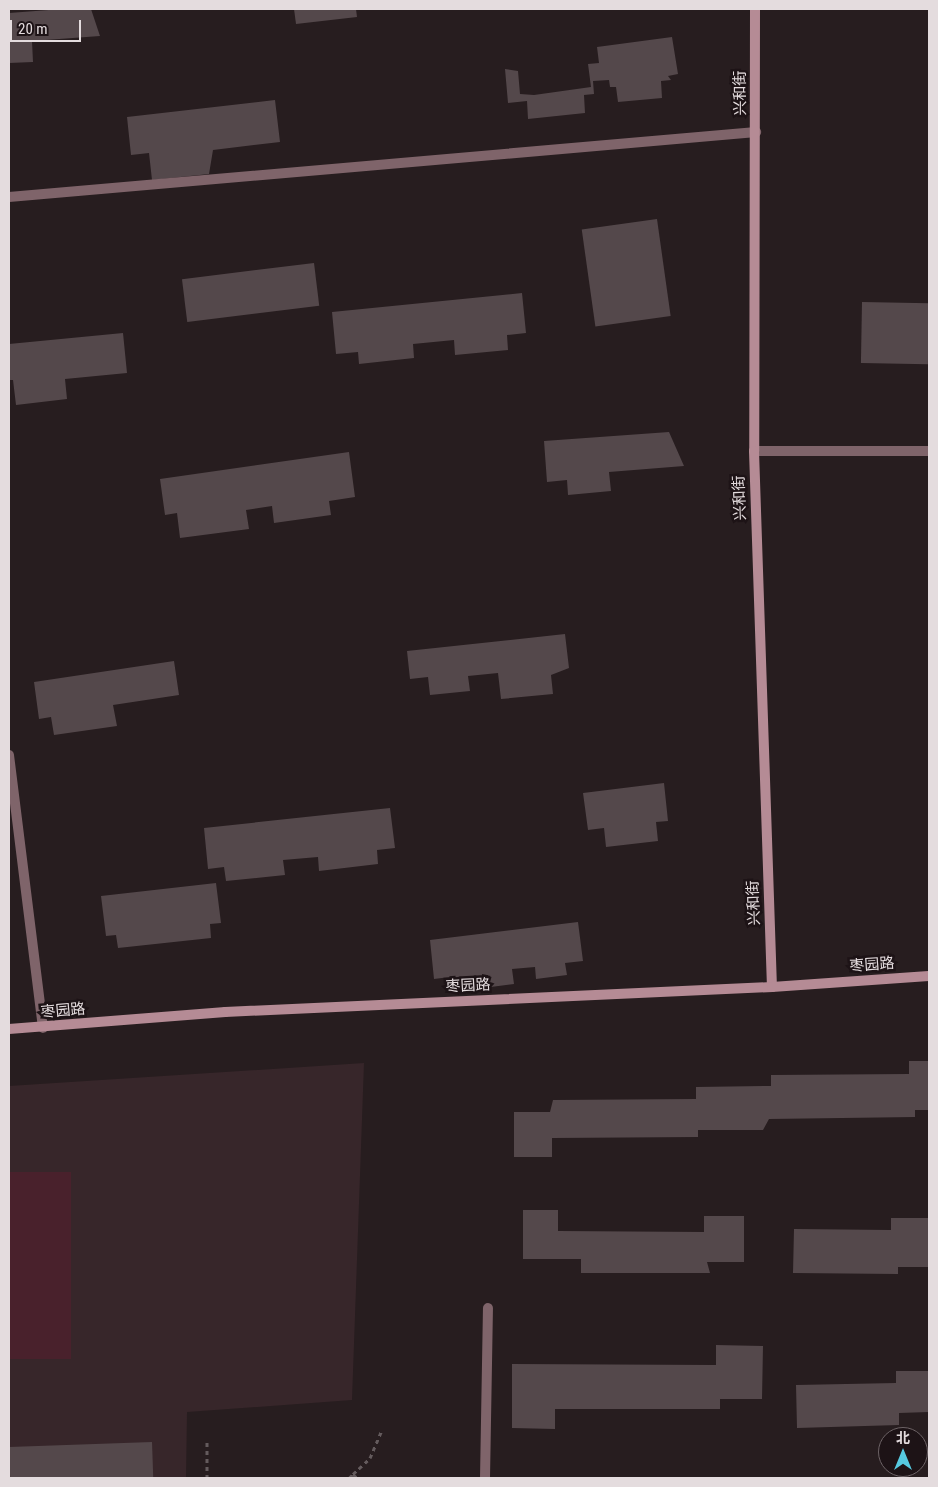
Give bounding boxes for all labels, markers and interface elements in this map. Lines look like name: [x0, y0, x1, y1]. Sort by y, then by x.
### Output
scale bar: [12, 10, 84, 42]
text: 20 m: [18, 20, 48, 38]
street label: 兴和街: [732, 71, 750, 115]
street label: 兴和街: [730, 475, 750, 521]
street label: 兴和街: [744, 880, 764, 926]
street label: 枣园路: [849, 954, 895, 976]
street label: 枣园路: [445, 976, 491, 996]
street label: 枣园路: [40, 1000, 86, 1022]
north arrow: [878, 1427, 928, 1477]
text: 北: [896, 1430, 910, 1446]

